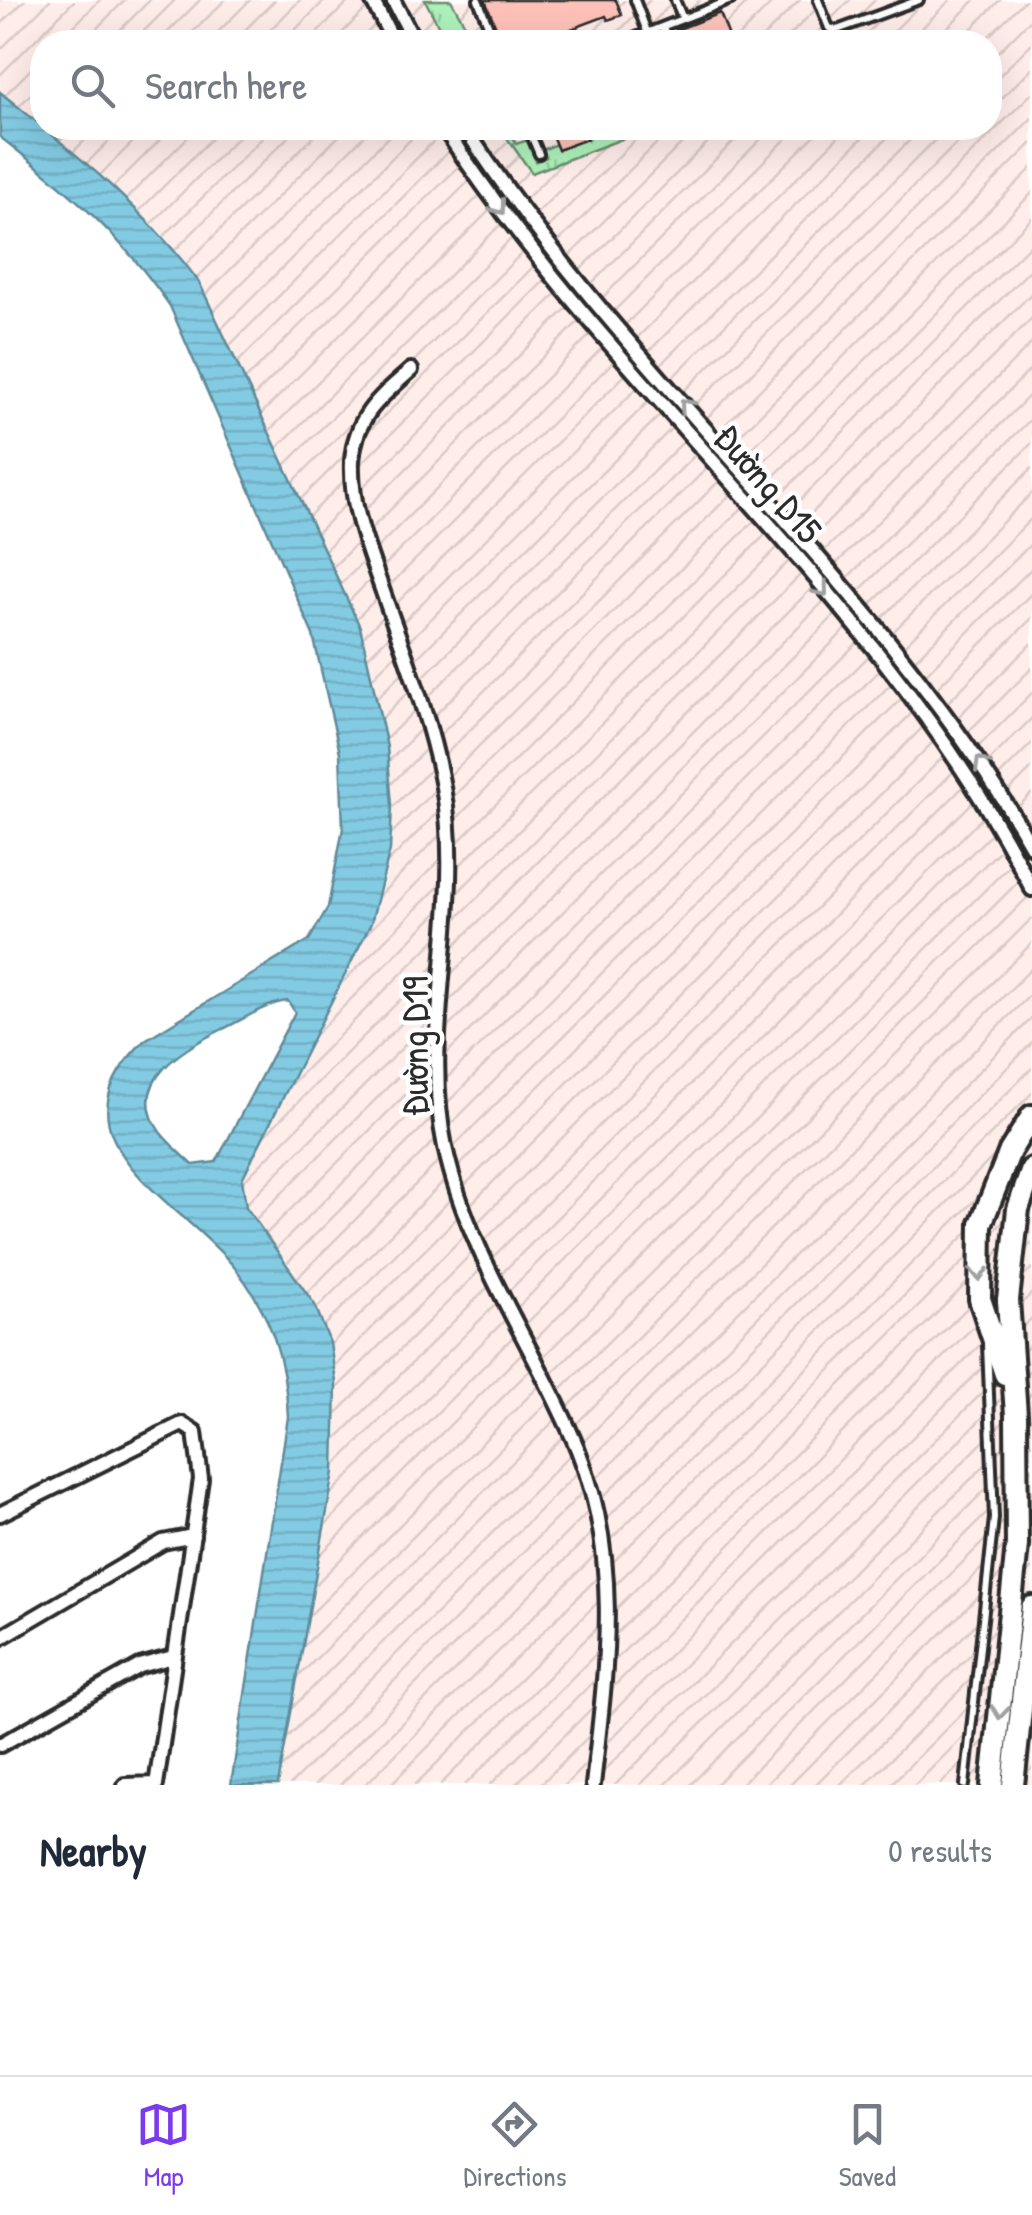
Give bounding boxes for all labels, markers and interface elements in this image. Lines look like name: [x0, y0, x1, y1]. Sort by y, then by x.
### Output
search box: [30, 30, 1002, 140]
icon: search: [65, 58, 120, 113]
text: Search here: [145, 59, 307, 111]
one-way arrow: [488, 197, 505, 215]
one-way arrow: [679, 398, 697, 416]
street label: Đường D15: [703, 412, 835, 554]
one-way arrow: [810, 578, 828, 596]
one-way arrow: [974, 756, 993, 774]
street label: Đường D19: [388, 976, 440, 1116]
one-way arrow: [968, 1267, 989, 1283]
one-way arrow: [990, 1704, 1012, 1720]
text: Nearby: [40, 1822, 147, 1879]
text: 0 results: [888, 1829, 992, 1872]
tab: Map: [136, 2097, 191, 2195]
tab: Directions: [463, 2097, 566, 2195]
tab: Saved: [839, 2097, 896, 2195]

